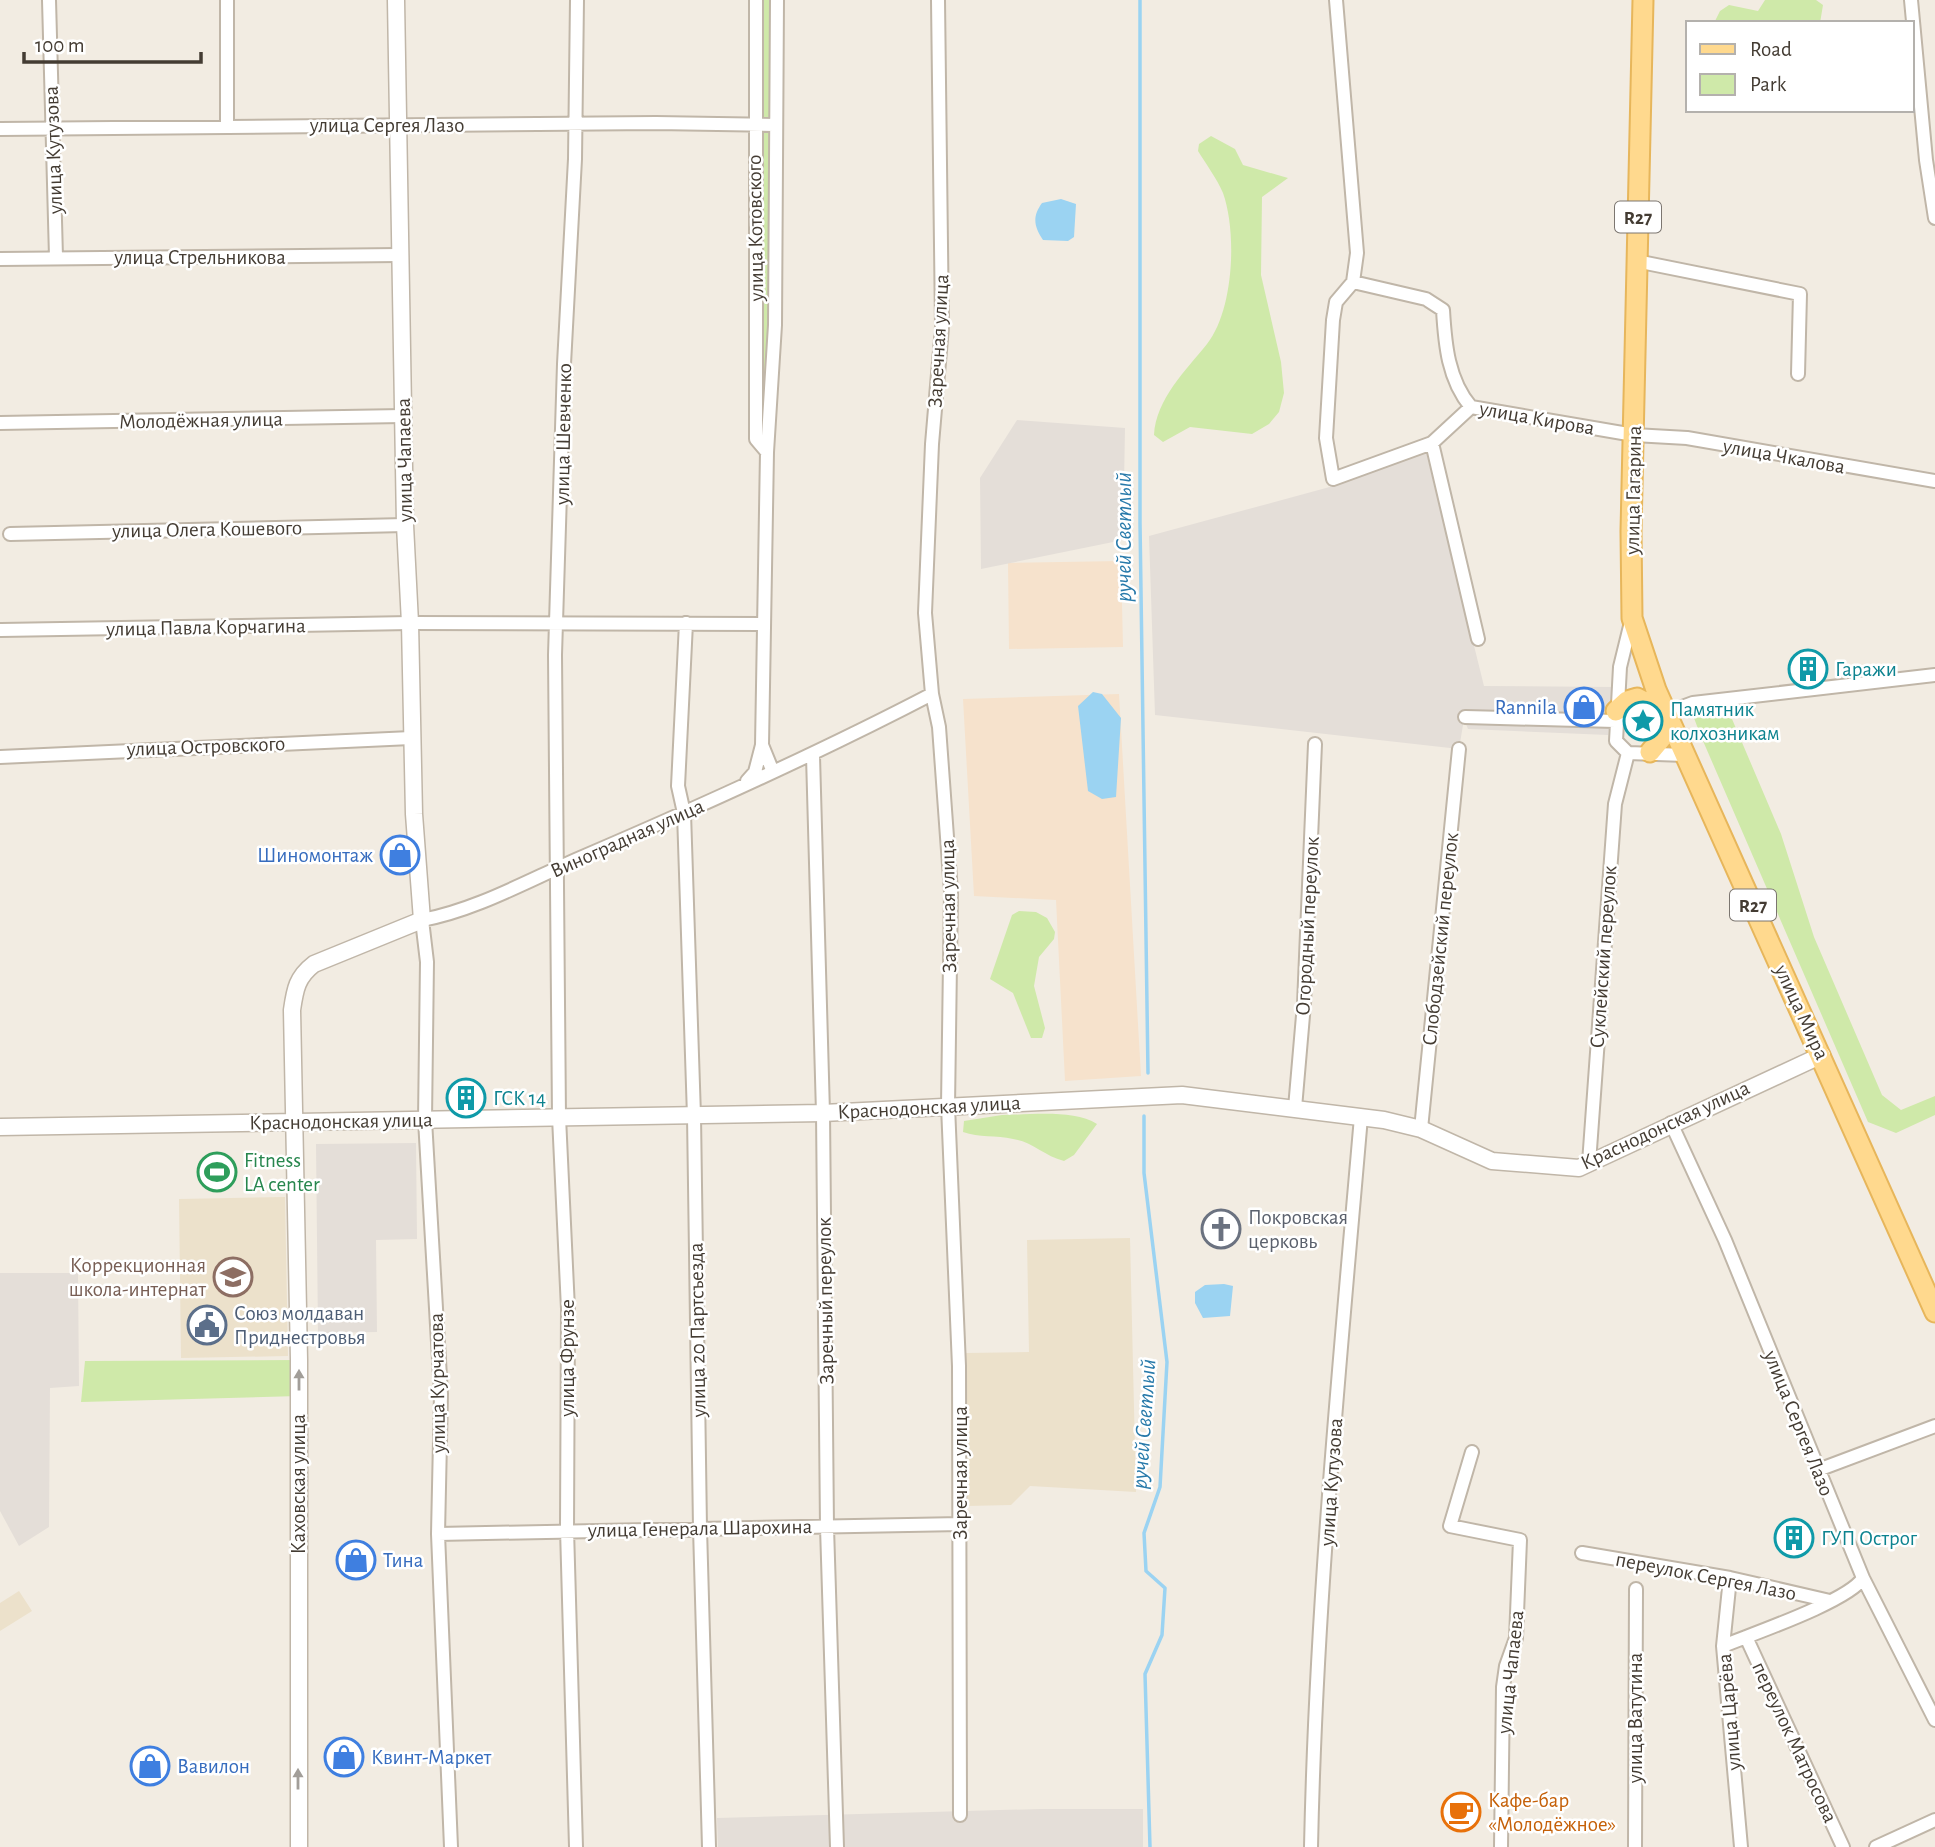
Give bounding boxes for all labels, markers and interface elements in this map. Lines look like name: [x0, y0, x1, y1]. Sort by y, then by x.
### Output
scale bar: [24, 21, 201, 65]
legend: [1686, 21, 1914, 112]
text: 100 m: [35, 35, 85, 56]
text: Road: [1750, 39, 1792, 60]
text: Park: [1750, 74, 1787, 95]
street label: улица Кутузова: [41, 85, 66, 215]
street label: улица Сергея Лазо: [309, 115, 464, 136]
street label: улица Котовского: [744, 154, 767, 303]
road number: R27: [1615, 202, 1661, 232]
street label: улица Стрельникова: [113, 247, 286, 268]
street label: Заречная улица: [925, 273, 953, 409]
street label: улица Шевченко: [552, 363, 575, 506]
street label: улица Чапаева: [393, 397, 416, 523]
street label: улица Кирова: [1477, 398, 1597, 439]
street label: Молодёжная улица: [119, 409, 284, 432]
street label: улица Гагарина: [1622, 425, 1645, 556]
street label: улица Чкалова: [1720, 435, 1847, 478]
water label: ручей Светлый: [1113, 472, 1136, 602]
street label: улица Олега Кошевого: [111, 517, 302, 542]
street label: улица Павла Корчагина: [105, 615, 306, 640]
building icon: Гаражи: [1787, 648, 1829, 690]
place label: Гаражи: [1835, 659, 1897, 680]
shop icon: Rannila: [1563, 686, 1605, 728]
place label: Rannila: [1495, 697, 1557, 718]
place label: Памятник колхозникам: [1670, 699, 1780, 744]
place icon: Памятник колхозникам: [1622, 700, 1664, 742]
street label: улица Островского: [125, 733, 286, 760]
street label: Виноградная улица: [547, 795, 707, 882]
street label: Слободзейский переулок: [1419, 831, 1462, 1047]
shop icon: Шиномонтаж: [379, 834, 421, 876]
street label: Огородный переулок: [1292, 836, 1323, 1016]
street label: Заречная улица: [937, 838, 960, 973]
place label: Шиномонтаж: [257, 845, 373, 866]
street label: Суклейский переулок: [1587, 865, 1620, 1049]
road number: R27: [1730, 890, 1776, 920]
street label: улица Мира: [1770, 961, 1833, 1063]
building icon: ГСК 14: [445, 1077, 487, 1119]
street label: Краснодонская улица: [1578, 1077, 1753, 1174]
place label: ГСК 14: [493, 1088, 546, 1109]
street label: Краснодонская улица: [837, 1092, 1022, 1123]
street label: Краснодонская улица: [249, 1109, 433, 1134]
place label: Fitness LA center: [244, 1150, 320, 1195]
sports icon: Fitness LA center: [196, 1151, 238, 1193]
place label: Покровская церковь: [1248, 1207, 1348, 1252]
church icon: Покровская церковь: [1200, 1208, 1242, 1250]
street label: Заречный переулок: [814, 1217, 837, 1385]
street label: улица 20 Партсъезда: [685, 1242, 710, 1419]
place label: Коррекционная школа-интернат: [69, 1255, 206, 1300]
school or university icon: Коррекционная школа-интернат: [212, 1256, 254, 1298]
street label: улица Фрунзе: [557, 1299, 578, 1418]
place label: Союз молдаван Приднестровья: [234, 1303, 365, 1348]
public building icon: Союз молдаван Приднестровья: [186, 1304, 228, 1346]
street label: улица Курчатова: [426, 1312, 449, 1454]
street label: улица Сергея Лазо: [1759, 1347, 1837, 1499]
water label: ручей Светлый: [1128, 1358, 1161, 1490]
one-way arrow: [293, 1369, 305, 1391]
street label: Заречная улица: [950, 1406, 971, 1540]
street label: Каховская улица: [288, 1413, 309, 1554]
street label: улица Кутузова: [1316, 1417, 1346, 1548]
street label: улица Генерала Шарохина: [587, 1516, 813, 1541]
building icon: ГУП Острог: [1773, 1517, 1815, 1559]
place label: ГУП Острог: [1821, 1528, 1918, 1549]
shop icon: Тина: [335, 1539, 377, 1581]
street label: переулок Сергея Лазо: [1614, 1549, 1798, 1604]
place label: Тина: [383, 1550, 424, 1571]
street label: улица Чапаева: [1493, 1609, 1527, 1736]
street label: улица Ватутина: [1625, 1652, 1646, 1784]
street label: улица Царёва: [1714, 1652, 1745, 1772]
street label: переулок Матросова: [1748, 1659, 1841, 1826]
shop icon: Квинт-Маркет: [323, 1736, 365, 1778]
shop icon: Вавилон: [129, 1745, 171, 1787]
place label: Квинт-Маркет: [371, 1747, 492, 1768]
place label: Вавилон: [177, 1756, 250, 1777]
one-way arrow: [292, 1768, 304, 1790]
place label: Кафе-бар «Молодёжное»: [1488, 1790, 1616, 1835]
cafe icon: Кафе-бар «Молодёжное»: [1440, 1791, 1482, 1833]

